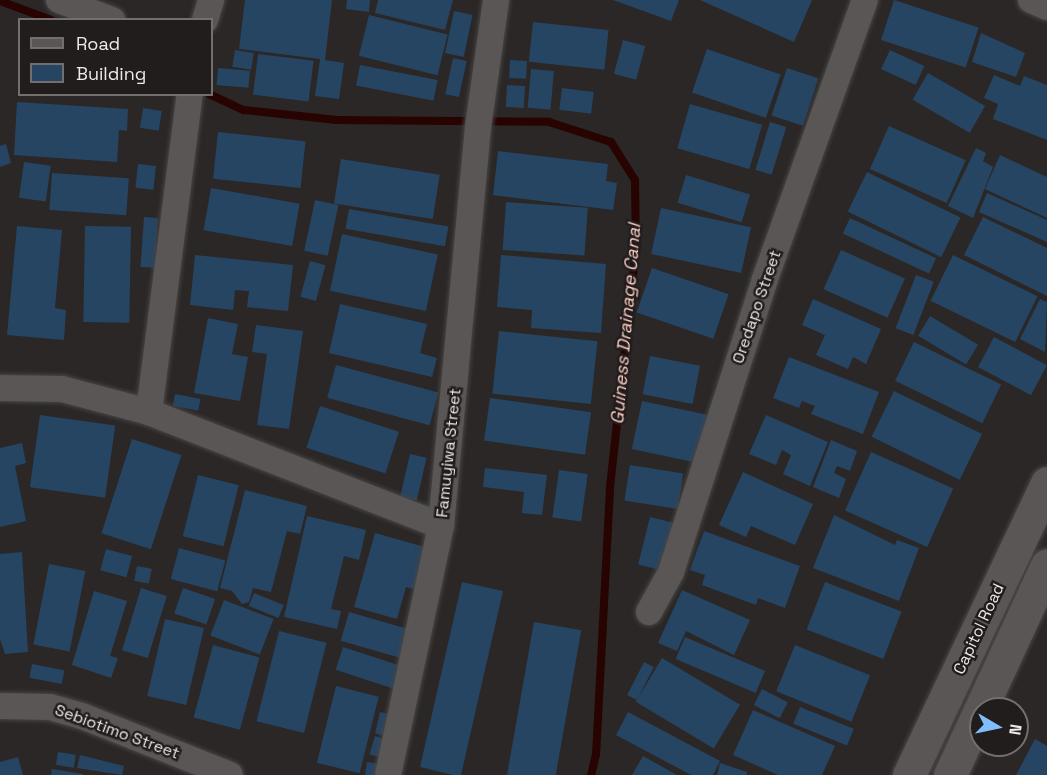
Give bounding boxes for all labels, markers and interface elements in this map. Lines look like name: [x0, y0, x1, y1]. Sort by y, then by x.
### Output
legend: [18, 18, 213, 96]
text: Road: [76, 32, 120, 55]
text: Building: [76, 62, 146, 85]
water label: Guiness Drainage Canal: [606, 223, 646, 425]
street label: Oredapo Street: [729, 248, 785, 366]
street label: Famuyiwa Street: [433, 387, 465, 519]
street label: Capitol Road: [950, 581, 1008, 677]
north arrow: [969, 697, 1029, 757]
street label: Sebiotimo Street: [52, 701, 182, 763]
text: N: [1004, 723, 1027, 737]

